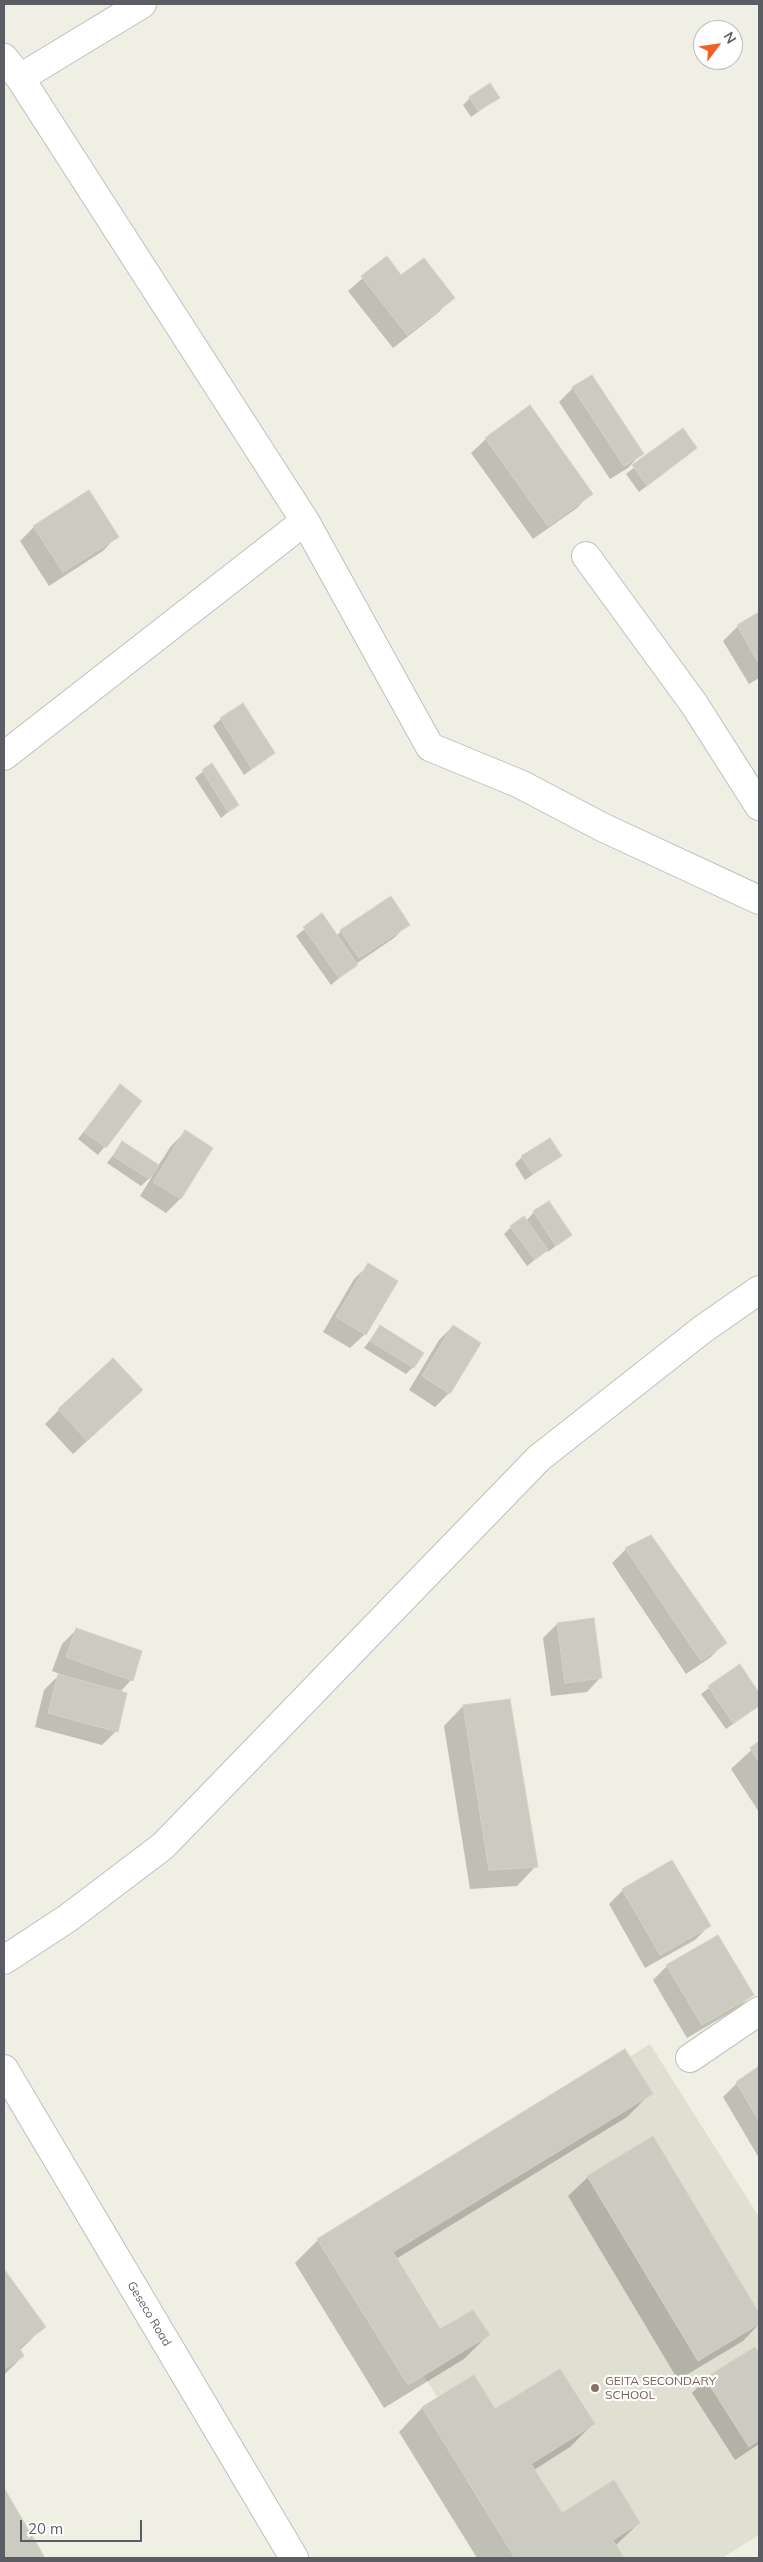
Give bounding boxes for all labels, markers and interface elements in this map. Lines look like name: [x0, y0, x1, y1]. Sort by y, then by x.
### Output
north arrow: [693, 20, 743, 70]
text: N: [720, 29, 740, 47]
street label: Geseco Road: [124, 2279, 174, 2349]
place label: GEITA SECONDARY SCHOOL: [605, 2374, 716, 2402]
marker: GEITA SECONDARY SCHOOL: [589, 2382, 601, 2394]
scale bar: [22, 2510, 145, 2542]
text: 20 m: [28, 2519, 63, 2538]

